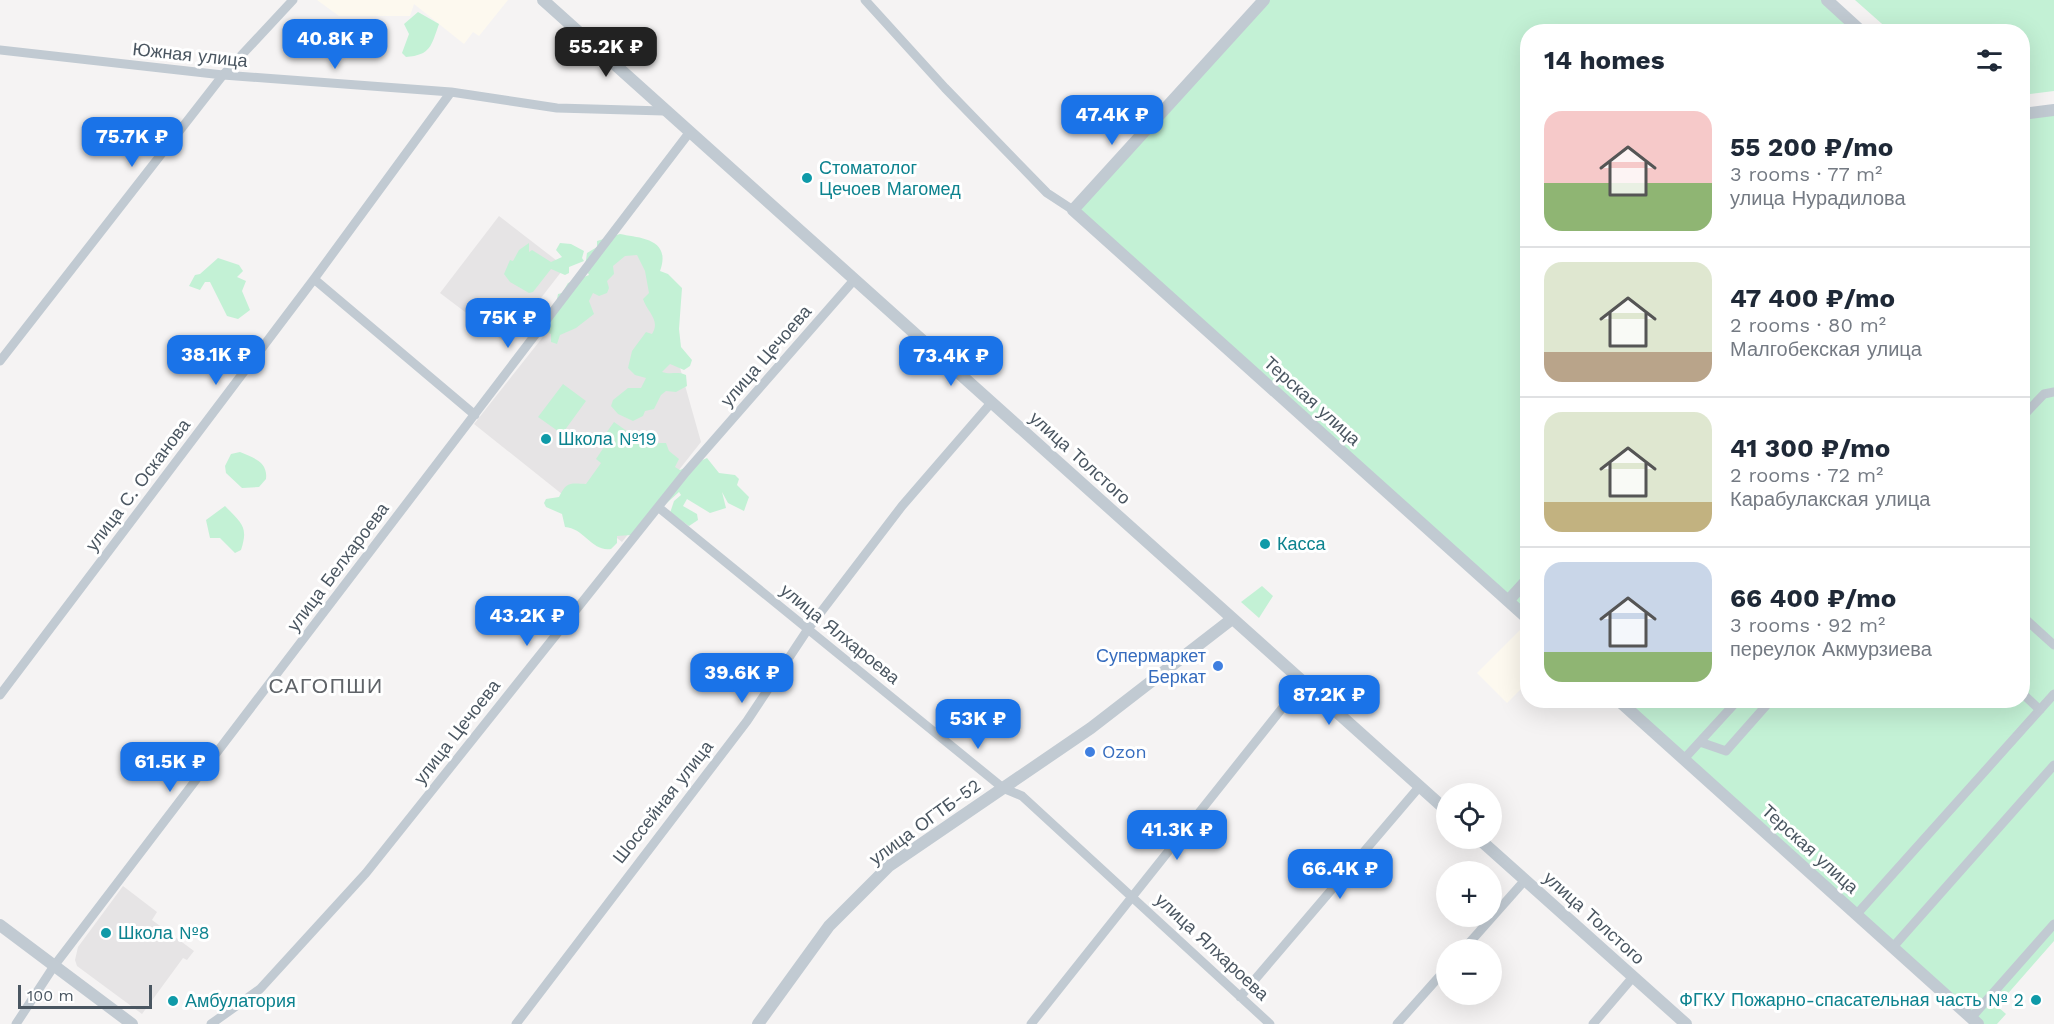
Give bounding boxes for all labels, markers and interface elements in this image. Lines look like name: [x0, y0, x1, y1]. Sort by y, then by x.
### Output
pin: 40.8K ₽: [280, 19, 390, 70]
text: 40.8K ₽: [296, 26, 374, 50]
pin: 55.2K ₽: [551, 27, 661, 78]
text: 55.2K ₽: [569, 34, 643, 58]
street label: Южная улица: [131, 38, 250, 71]
icon: filters: [1973, 44, 2006, 77]
text: 14 homes: [1544, 45, 1665, 75]
pin: 47.4K ₽: [1057, 95, 1167, 146]
text: 47.4K ₽: [1075, 102, 1149, 126]
pin: 75.7K ₽: [77, 117, 187, 168]
text: 75.7K ₽: [96, 124, 168, 148]
text: 55 200 ₽/mo: [1730, 132, 1893, 162]
icon: home: [1592, 135, 1664, 207]
place label: Стоматолог Цечоев Магомед: [819, 157, 961, 199]
text: 3 rooms · 77 m²: [1730, 162, 1882, 186]
marker: Стоматолог Цечоев Магомед: [800, 171, 814, 185]
text: улица Нурадилова: [1730, 186, 1906, 210]
text: 47 400 ₽/mo: [1730, 283, 1895, 313]
icon: home: [1592, 286, 1664, 358]
pin: 75K ₽: [466, 298, 550, 349]
street label: улица Цечоева: [716, 300, 816, 411]
text: 75K ₽: [480, 305, 536, 329]
text: 2 rooms · 80 m²: [1730, 313, 1886, 337]
pin: 38.1K ₽: [161, 335, 271, 386]
pin: 73.4K ₽: [896, 336, 1006, 387]
text: Малгобекская улица: [1730, 337, 1922, 361]
text: 38.1K ₽: [181, 342, 251, 366]
text: 73.4K ₽: [913, 343, 989, 367]
street label: Терская улица: [1260, 352, 1366, 450]
street label: улица Толстого: [1026, 407, 1135, 508]
street label: улица С. Осканова: [81, 414, 195, 555]
place label: Школа №19: [558, 428, 657, 449]
marker: Школа №19: [539, 432, 553, 446]
text: 41 300 ₽/mo: [1730, 433, 1890, 463]
icon: home: [1592, 436, 1664, 508]
text: 2 rooms · 72 m²: [1730, 463, 1883, 487]
text: Карабулакская улица: [1730, 487, 1930, 511]
street label: улица Белхароева: [282, 497, 393, 635]
place label: Касса: [1277, 533, 1326, 554]
marker: Касса: [1258, 537, 1272, 551]
street label: улица Ялхароева: [776, 579, 905, 689]
text: 66 400 ₽/mo: [1730, 583, 1896, 613]
icon: home: [1592, 586, 1664, 658]
pin: 43.2K ₽: [472, 596, 582, 647]
text: 43.2K ₽: [489, 603, 565, 627]
text: 3 rooms · 92 m²: [1730, 613, 1885, 637]
text: переулок Акмурзиева: [1730, 637, 1932, 661]
place label: Супермаркет Беркат: [1096, 645, 1206, 687]
pin: 39.6K ₽: [687, 653, 797, 704]
marker: Супермаркет Беркат: [1211, 659, 1225, 673]
text: 39.6K ₽: [704, 660, 780, 684]
district label: САГОПШИ: [268, 673, 384, 698]
street label: улица Цечоева: [409, 674, 505, 788]
pin: 87.2K ₽: [1274, 675, 1384, 726]
text: 87.2K ₽: [1293, 682, 1365, 706]
pin: 53K ₽: [936, 699, 1020, 750]
text: 53K ₽: [950, 706, 1006, 730]
street label: Шоссейная улица: [608, 735, 718, 867]
place label: Ozon: [1102, 741, 1147, 762]
pin: 61.5K ₽: [115, 742, 225, 793]
marker: Ozon: [1083, 745, 1097, 759]
text: 61.5K ₽: [134, 749, 206, 773]
street label: улица ОГТБ-52: [865, 774, 984, 869]
map controls: [1436, 783, 1502, 1005]
button: locate: [1436, 783, 1502, 849]
street label: Терская улица: [1758, 800, 1864, 898]
pin: 41.3K ₽: [1122, 810, 1232, 861]
text: 41.3K ₽: [1141, 817, 1213, 841]
pin: 66.4K ₽: [1285, 849, 1395, 900]
text: 66.4K ₽: [1302, 856, 1378, 880]
button: +: [1436, 861, 1502, 927]
street label: улица Толстого: [1540, 867, 1649, 968]
street label: улица Ялхароева: [1151, 889, 1274, 1005]
place label: Школа №8: [118, 922, 210, 943]
marker: Школа №8: [99, 926, 113, 940]
button: −: [1436, 939, 1502, 1005]
scale bar: [18, 982, 152, 1010]
text: 100 m: [27, 986, 74, 1005]
place label: ФГКУ Пожарно-спасательная часть № 2: [1679, 989, 2024, 1010]
place label: Амбулатория: [185, 990, 296, 1011]
marker: ФГКУ Пожарно-спасательная часть № 2: [2029, 993, 2043, 1007]
marker: Амбулатория: [166, 994, 180, 1008]

